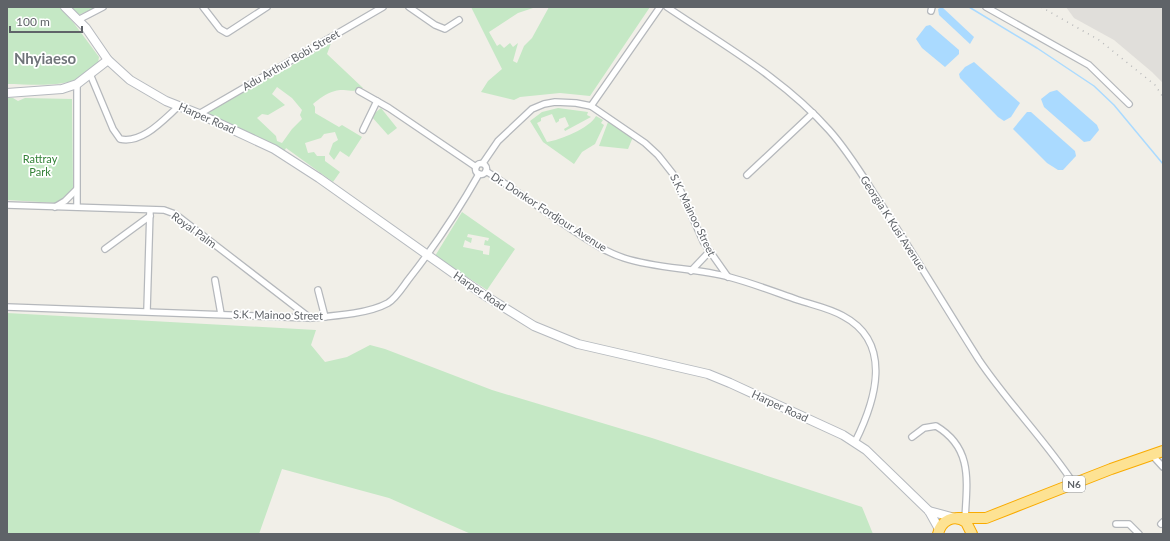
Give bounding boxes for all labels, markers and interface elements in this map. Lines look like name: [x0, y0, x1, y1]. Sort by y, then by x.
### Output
scale bar: [10, 8, 82, 34]
text: 100 m: [16, 14, 50, 29]
street label: Adu Arthur Bobi Street: [240, 26, 342, 93]
district label: Nhyiaeso: [14, 49, 77, 67]
street label: Harper Road: [177, 99, 238, 136]
park label: Rattray Park: [23, 152, 58, 178]
street label: Dr. Donkor Fordjour Avenue: [489, 169, 610, 254]
street label: S.K. Mainoo Street: [668, 172, 719, 258]
street label: Georgia K Kusi Avenue: [858, 173, 929, 273]
street label: Royal Palm: [169, 209, 219, 250]
street label: Harper Road: [451, 268, 509, 313]
street label: S.K. Mainoo Street: [233, 307, 323, 322]
street label: Harper Road: [750, 387, 810, 424]
road number: N6: [1063, 476, 1085, 492]

